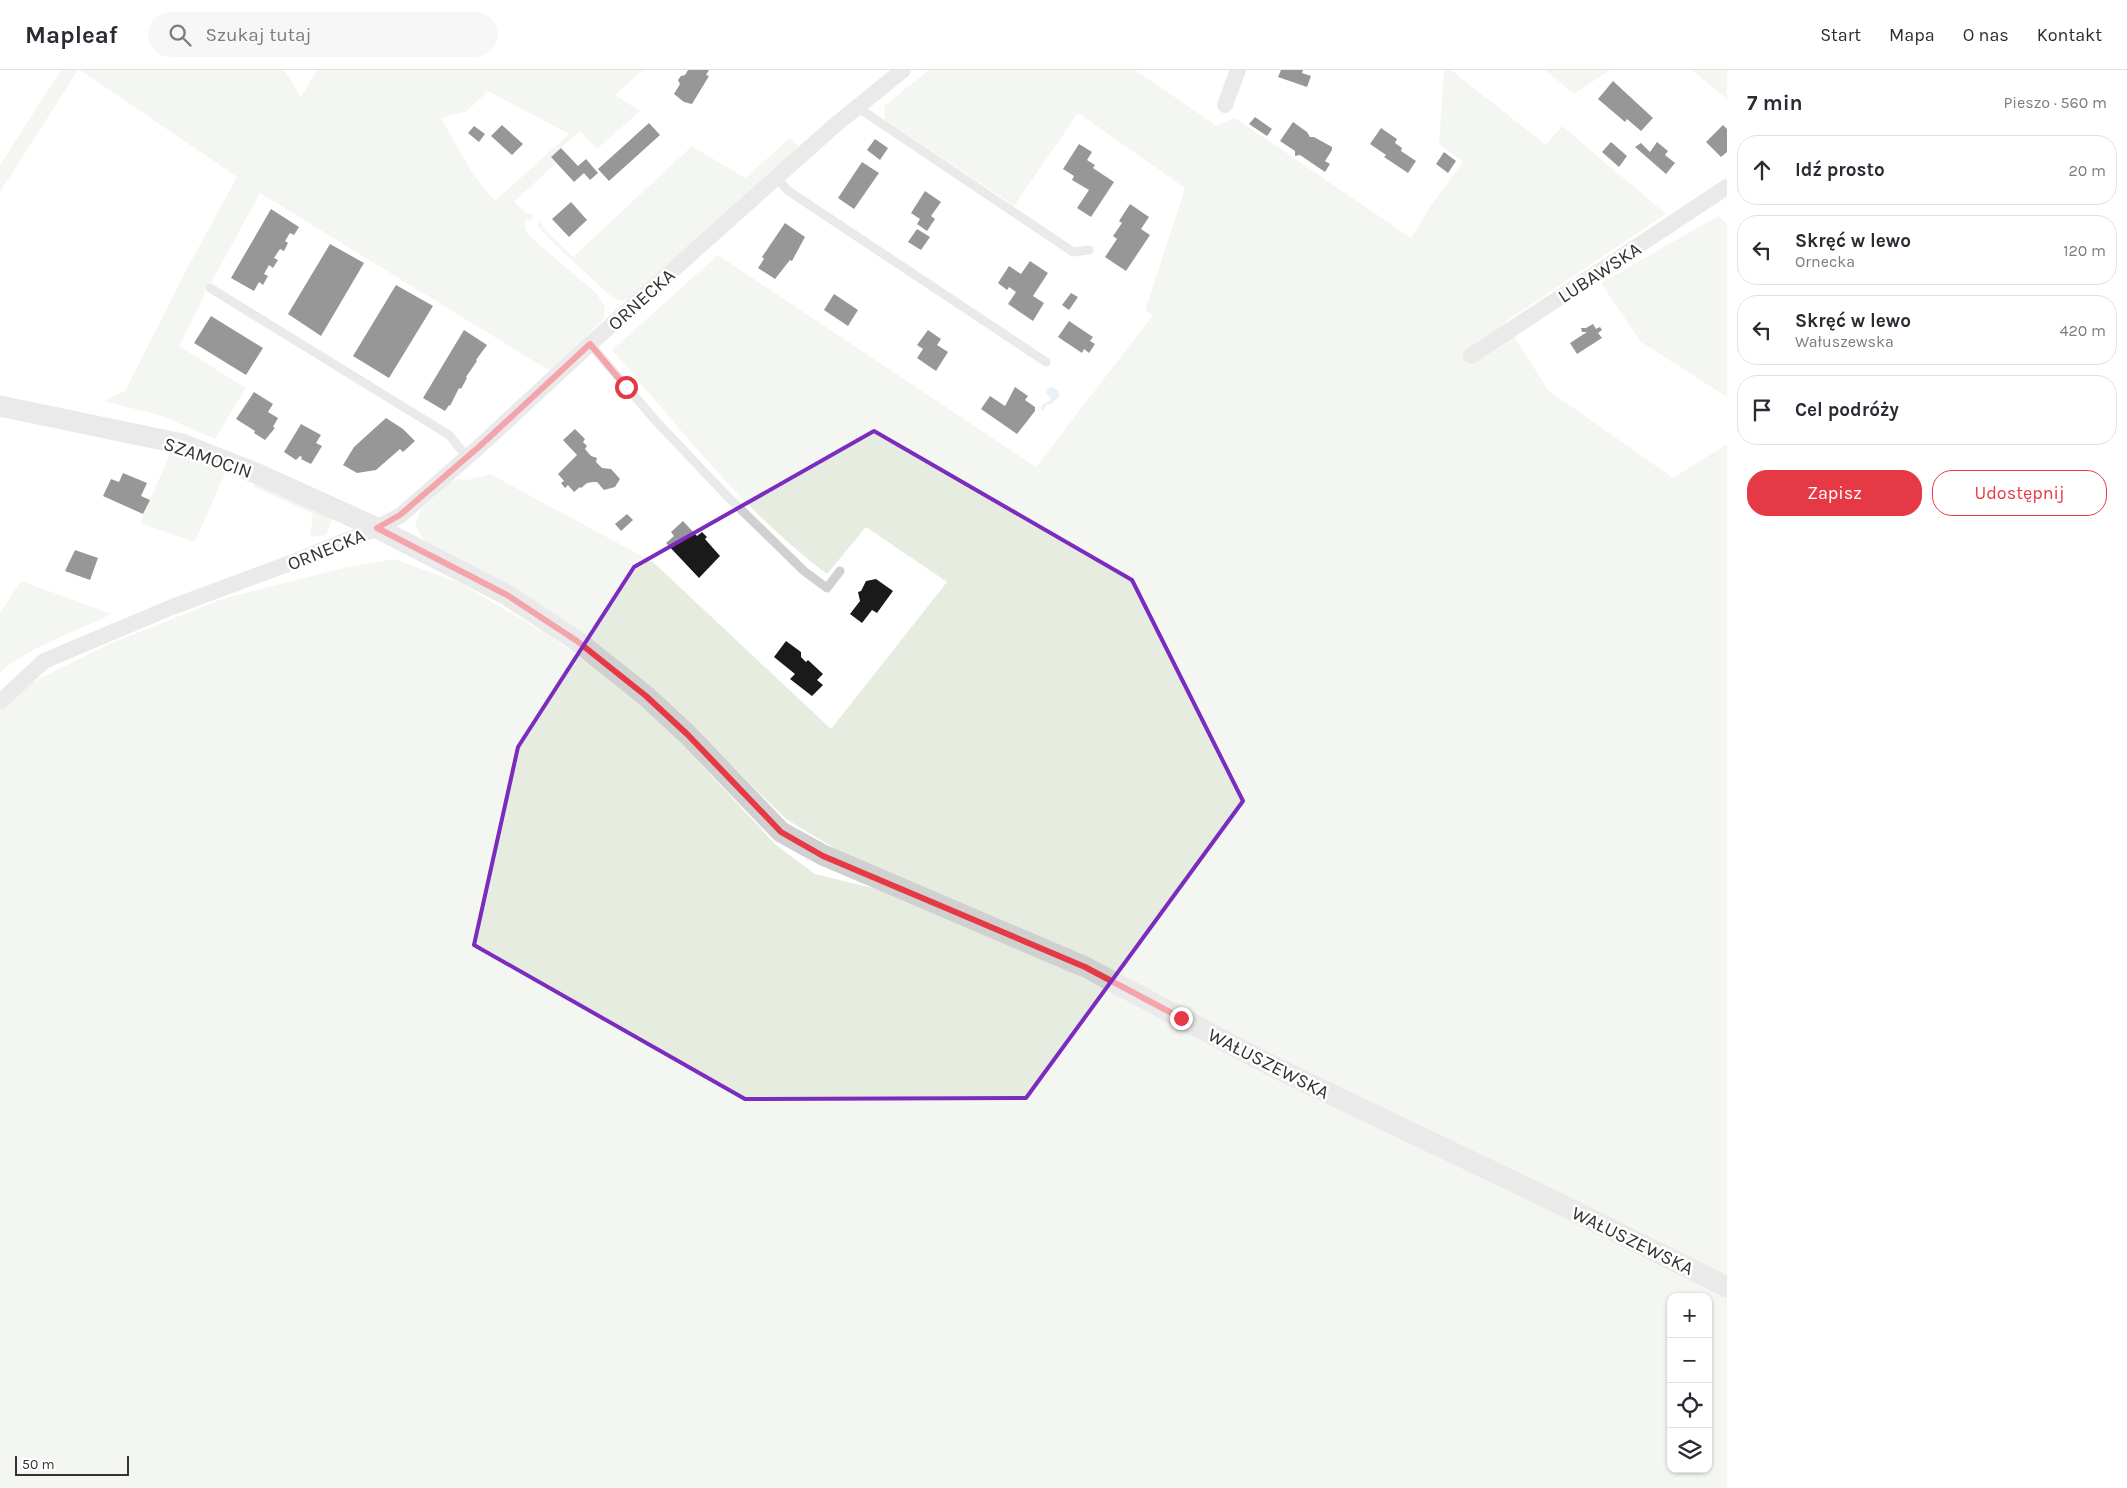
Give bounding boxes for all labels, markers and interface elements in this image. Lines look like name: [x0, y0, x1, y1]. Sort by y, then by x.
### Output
search box: [148, 12, 498, 57]
text: Mapleaf: [25, 21, 118, 49]
icon: search: [166, 21, 194, 49]
text: Szukaj tutaj: [206, 24, 311, 46]
text: Start: [1820, 24, 1861, 46]
text: Mapa: [1889, 24, 1935, 46]
text: O nas: [1963, 24, 2009, 46]
text: Kontakt: [2037, 24, 2102, 46]
text: 7 min: [1747, 91, 1803, 115]
text: Pieszo · 560 m: [2004, 93, 2107, 112]
icon: ahead: [1748, 156, 1776, 184]
text: Idź prosto: [1795, 159, 1885, 181]
text: 20 m: [2068, 161, 2106, 180]
text: Skręć w lewo: [1795, 230, 1911, 252]
icon: left: [1748, 236, 1776, 264]
street label: LUBAWSKA: [1554, 238, 1645, 308]
text: 120 m: [2063, 241, 2106, 260]
text: Ornecka: [1795, 252, 1855, 271]
street label: ORNECKA: [604, 264, 679, 335]
text: Skręć w lewo: [1795, 310, 1911, 332]
icon: left: [1748, 316, 1776, 344]
text: 420 m: [2060, 321, 2106, 340]
text: Wałuszewska: [1795, 332, 1894, 351]
route start: [615, 376, 638, 399]
icon: arrive: [1748, 396, 1776, 424]
text: Cel podróży: [1795, 399, 1899, 421]
street label: SZAMOCIN: [161, 433, 255, 483]
button: Zapisz: [1747, 470, 1922, 516]
button: Udostępnij: [1932, 470, 2107, 516]
street label: ORNECKA: [284, 524, 368, 575]
route end: [1170, 1007, 1193, 1030]
street label: WAŁUSZEWSKA: [1204, 1024, 1333, 1104]
street label: WAŁUSZEWSKA: [1568, 1202, 1697, 1280]
map controls: [1667, 1293, 1712, 1473]
button: +: [1667, 1293, 1712, 1338]
button: −: [1667, 1338, 1712, 1383]
button: locate: [1667, 1383, 1712, 1428]
button: layers: [1667, 1428, 1712, 1473]
scale bar: [15, 1453, 129, 1476]
text: 50 m: [22, 1456, 55, 1473]

